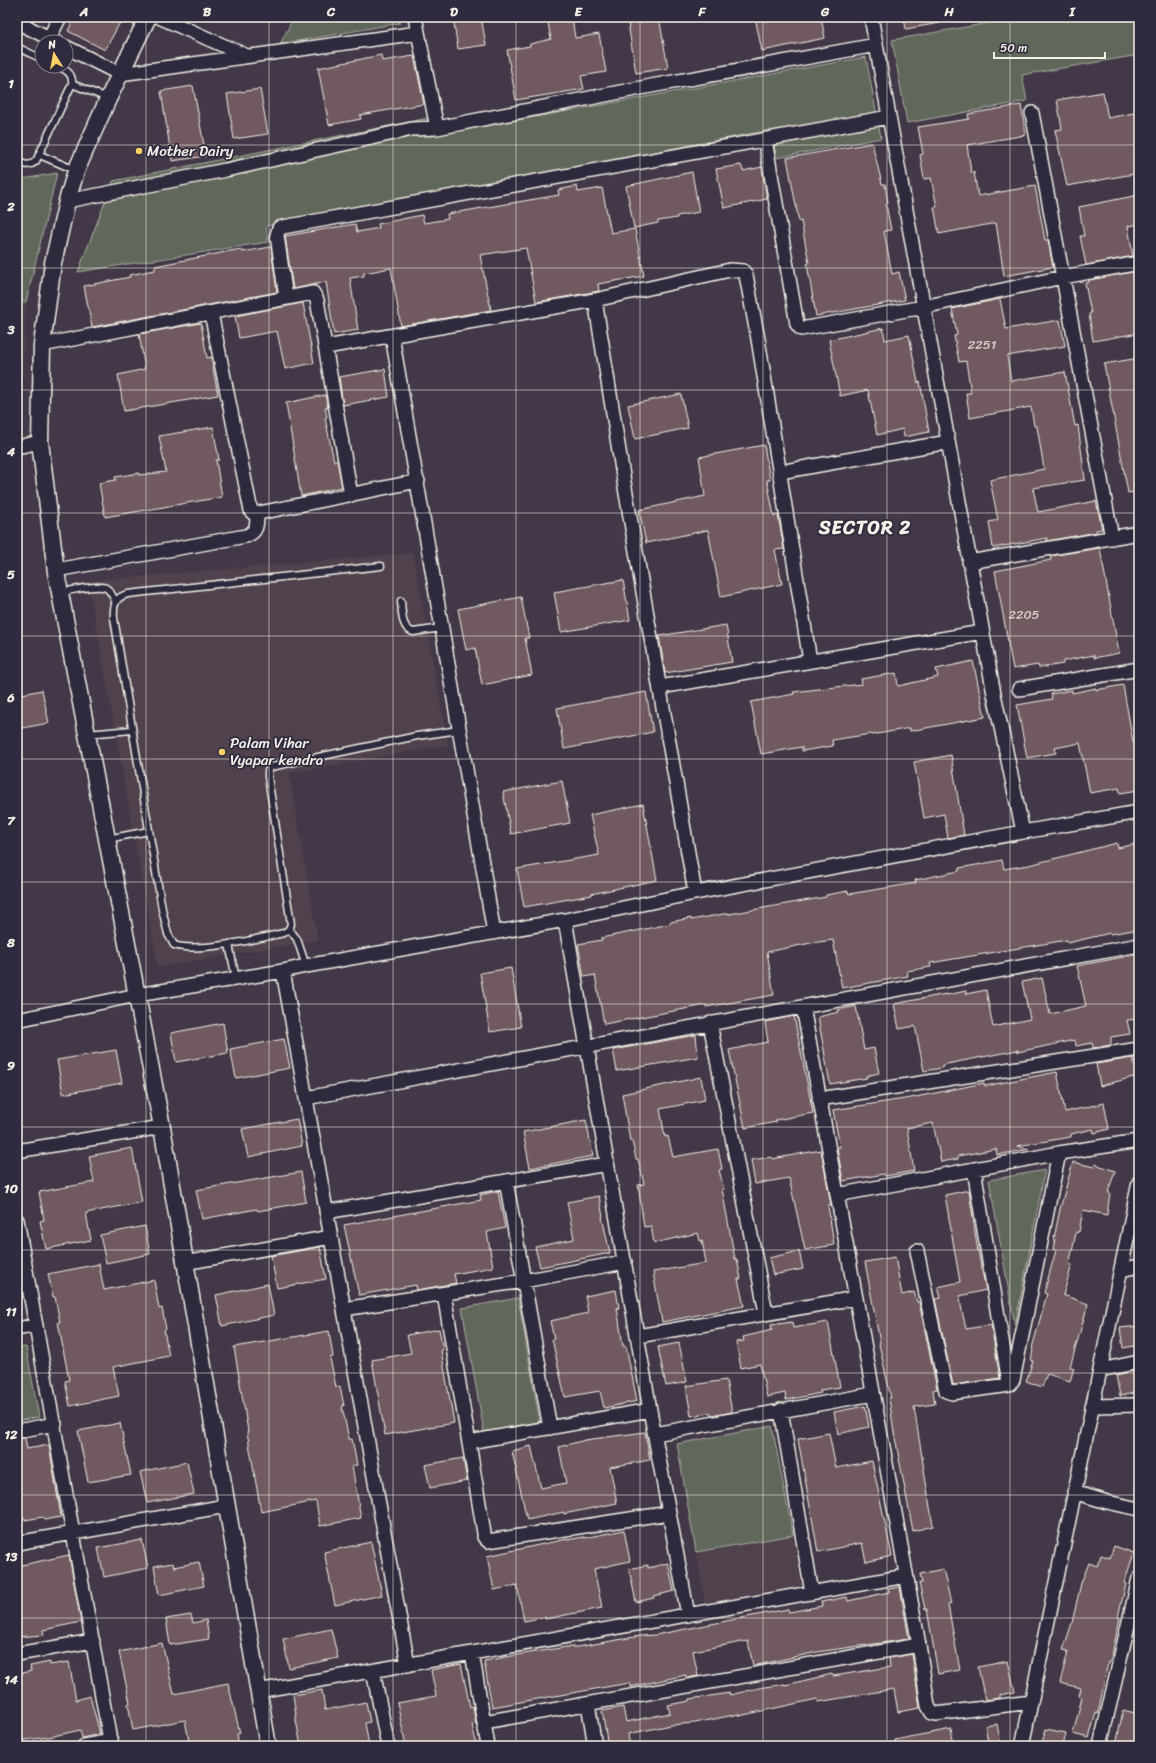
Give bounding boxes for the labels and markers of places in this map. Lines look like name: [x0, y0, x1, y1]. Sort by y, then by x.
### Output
place label: Mother Dairy: [147, 138, 234, 164]
marker: Mother Dairy: [134, 146, 144, 156]
place label: Palam Vihar Vyapar kendra: [230, 730, 324, 773]
marker: Palam Vihar Vyapar kendra: [217, 747, 227, 757]

